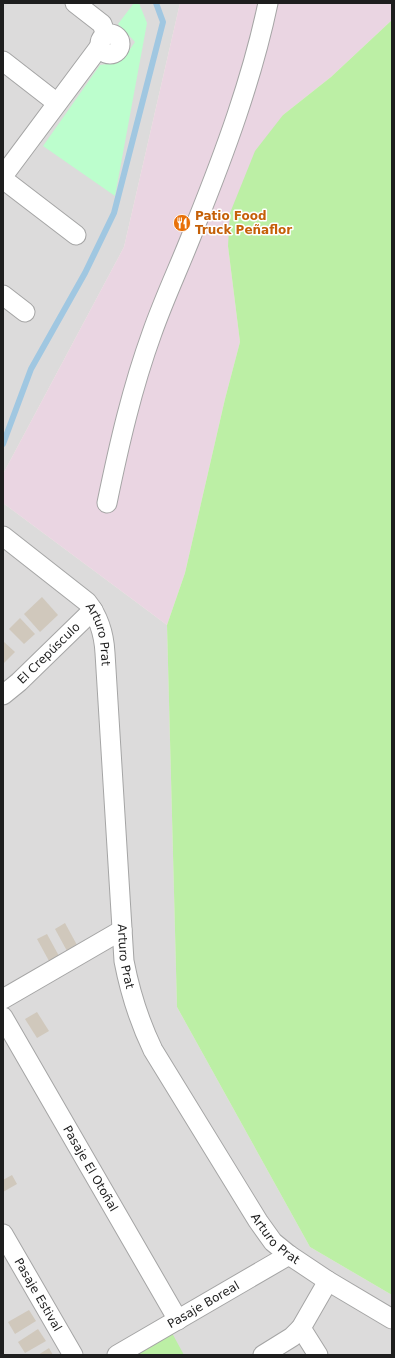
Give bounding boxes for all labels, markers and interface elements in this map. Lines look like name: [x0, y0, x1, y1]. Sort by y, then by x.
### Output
place label: Patio Food Truck Peñaflor: [195, 209, 292, 237]
restaurant icon: Patio Food Truck Peñaflor: [172, 213, 192, 233]
street label: Arturo Prat: [83, 600, 113, 667]
street label: El Crepúsculo: [15, 620, 83, 687]
street label: Arturo Prat: [115, 924, 137, 991]
street label: Pasaje El Otoñal: [60, 1123, 121, 1214]
street label: Arturo Prat: [248, 1211, 303, 1267]
street label: Pasaje Estival: [11, 1256, 65, 1334]
street label: Pasaje Boreal: [165, 1278, 242, 1331]

